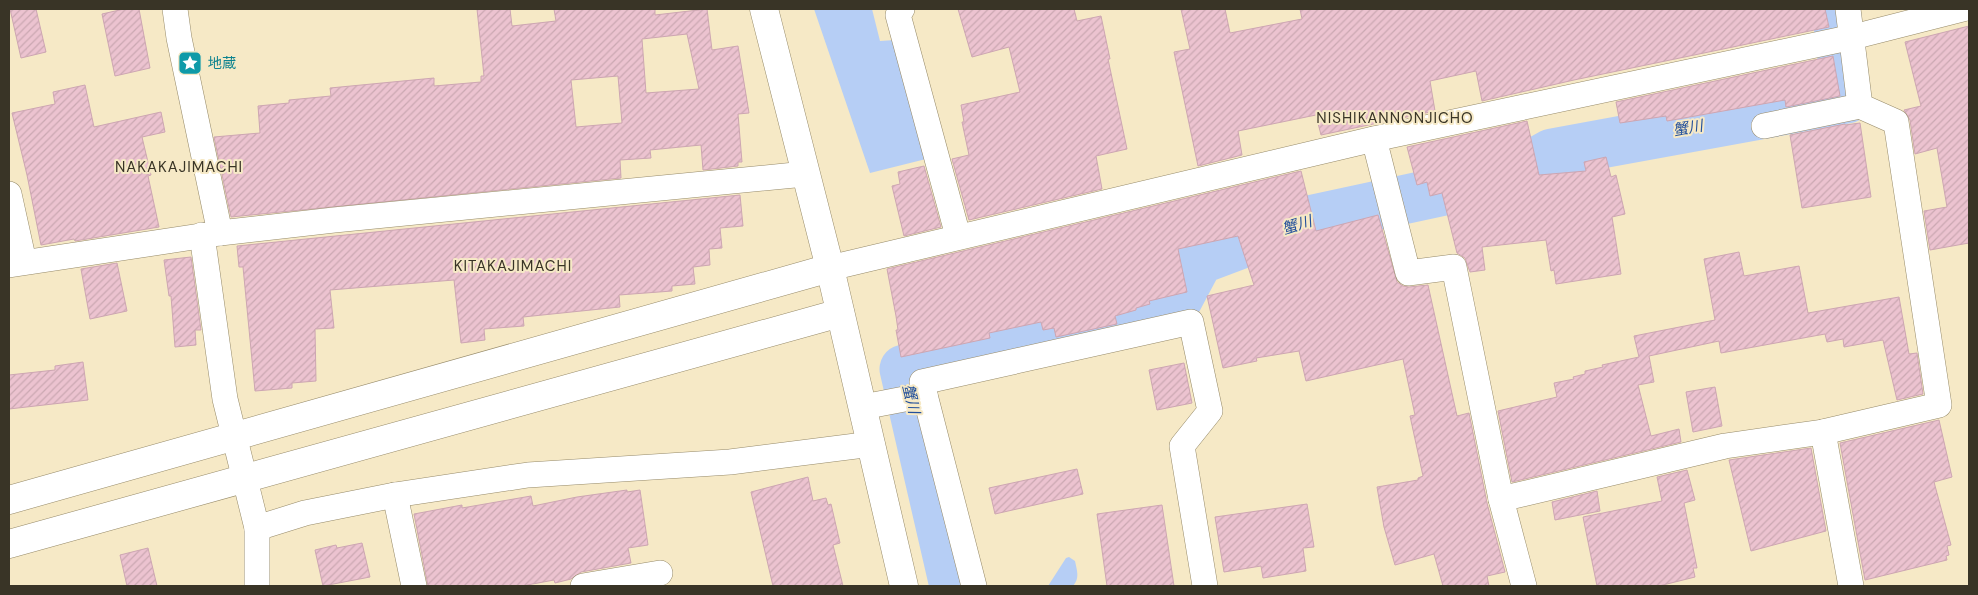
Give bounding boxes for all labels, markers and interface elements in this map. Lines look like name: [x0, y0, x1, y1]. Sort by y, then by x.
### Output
place icon: 地蔵: [177, 50, 203, 76]
place label: 地蔵: [208, 54, 236, 72]
district label: NISHIKANNONJICHO: [1316, 108, 1474, 128]
water label: 蟹川: [1671, 115, 1706, 140]
district label: NAKAKAJIMACHI: [115, 157, 243, 177]
water label: 蟹川: [1280, 210, 1316, 239]
district label: KITAKAJIMACHI: [454, 256, 572, 276]
water label: 蟹川: [898, 382, 925, 418]

